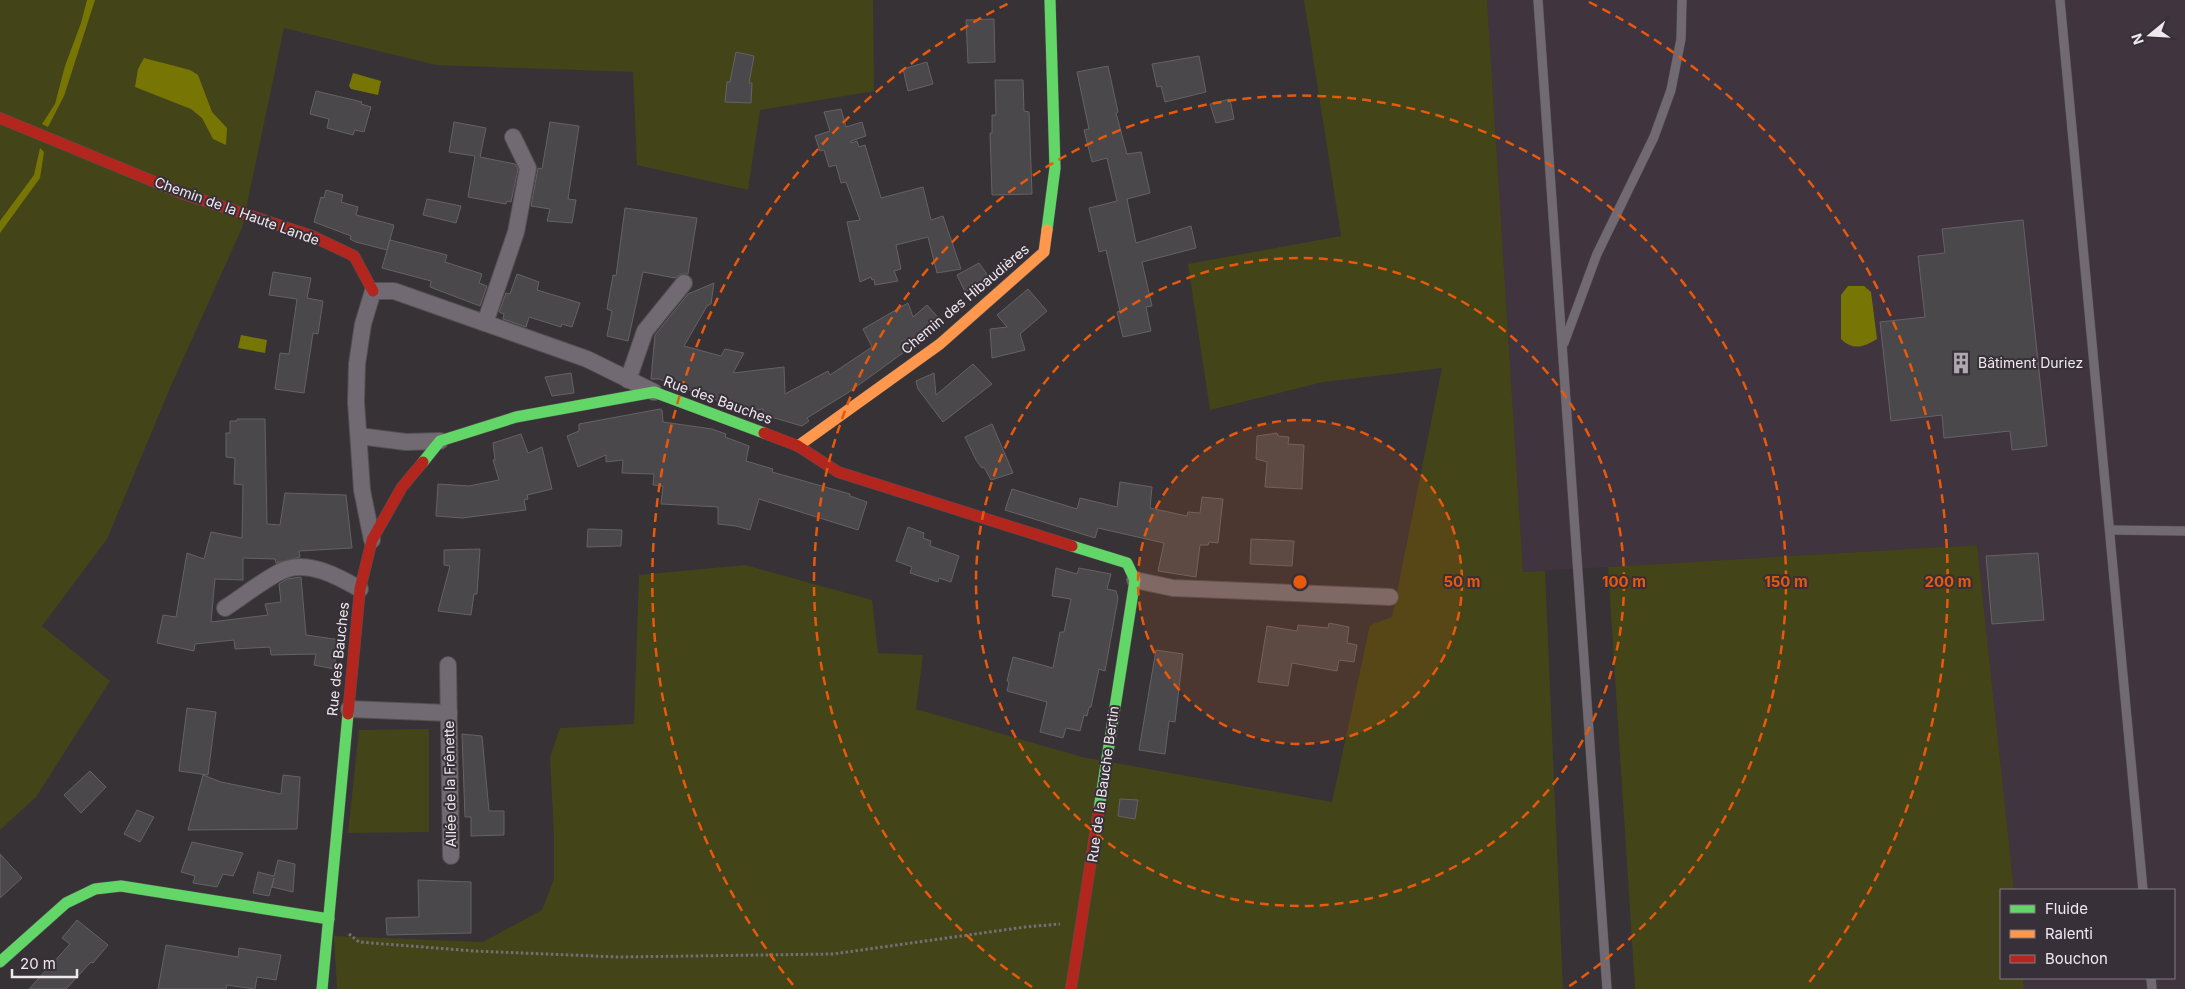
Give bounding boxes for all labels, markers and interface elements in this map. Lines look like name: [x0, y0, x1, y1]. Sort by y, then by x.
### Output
north arrow: [2125, 10, 2175, 60]
text: N: [2127, 31, 2147, 47]
street label: Chemin de la Haute Lande: [152, 173, 322, 248]
street label: Chemin des Hibaudières: [897, 240, 1032, 357]
building icon: Bâtiment Duriez: [1948, 350, 1974, 376]
place label: Bâtiment Duriez: [1978, 354, 2083, 371]
street label: Rue des Bauches: [661, 372, 775, 427]
text: 50 m: [1444, 572, 1480, 591]
text: 100 m: [1602, 572, 1646, 591]
text: 150 m: [1764, 572, 1808, 591]
text: 200 m: [1925, 572, 1971, 591]
centre of rings: [1291, 573, 1309, 591]
street label: Rue des Bauches: [323, 601, 352, 717]
street label: Rue de la Bauche Bertin: [1083, 705, 1122, 863]
street label: Allée de la Frênette: [440, 720, 459, 848]
legend: [2000, 889, 2175, 979]
text: Fluide: [2045, 899, 2088, 918]
text: Ralenti: [2045, 924, 2093, 943]
scale bar: [12, 946, 78, 978]
text: Bouchon: [2045, 949, 2108, 968]
text: 20 m: [20, 954, 56, 973]

